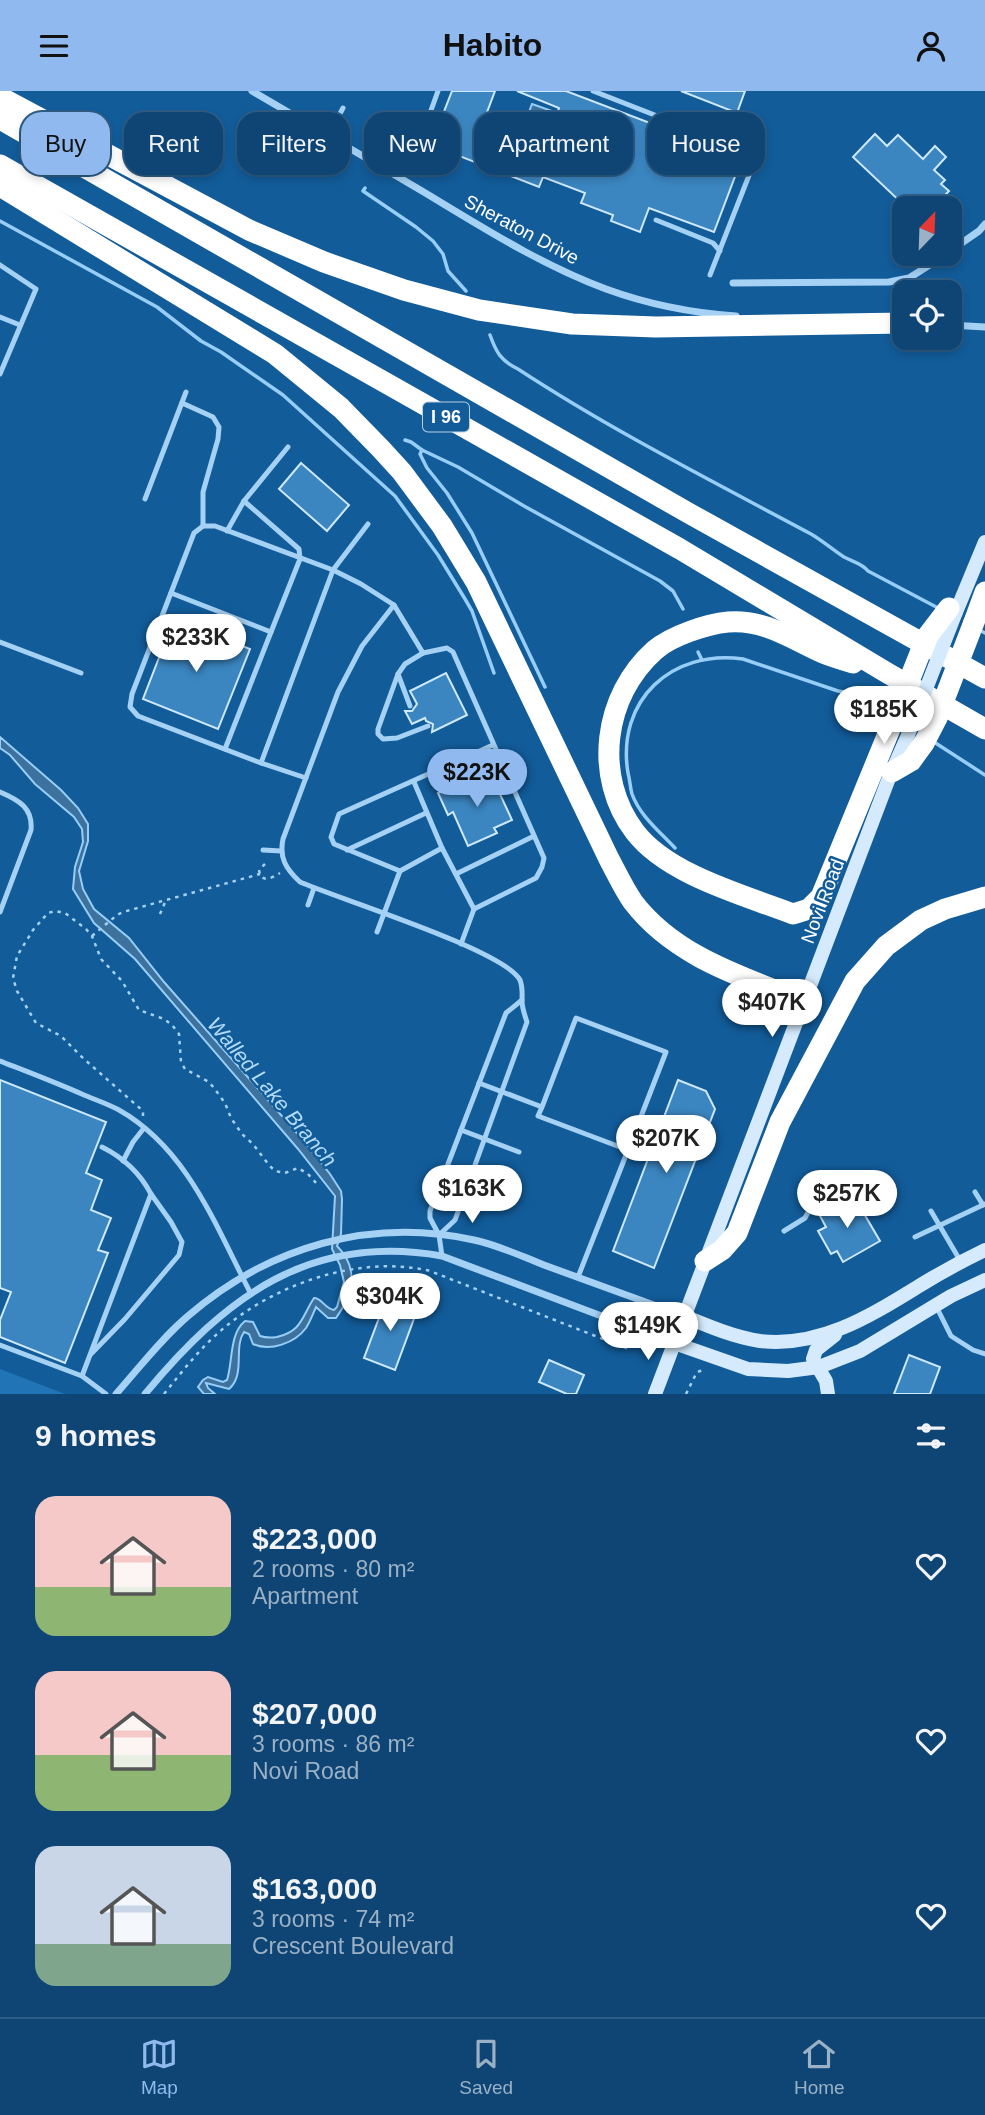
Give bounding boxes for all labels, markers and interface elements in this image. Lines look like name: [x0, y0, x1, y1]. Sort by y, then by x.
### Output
icon: menu: [35, 27, 73, 65]
text: Habito: [443, 27, 542, 63]
icon: person: [912, 27, 950, 65]
chip: Buy: [21, 112, 110, 175]
chip: Rent: [124, 112, 223, 175]
chip: Filters: [237, 112, 350, 175]
chip: New: [364, 112, 460, 175]
chip: Apartment: [474, 112, 633, 175]
chip: House: [647, 112, 765, 175]
street label: Sheraton Drive: [461, 190, 583, 268]
north arrow: [892, 196, 962, 266]
map controls: [892, 196, 962, 350]
button: locate: [892, 280, 962, 350]
road number: I 96: [423, 403, 469, 431]
pin: $233K: [147, 615, 245, 674]
text: $233K: [162, 624, 230, 650]
pin: $185K: [835, 687, 933, 746]
text: $185K: [850, 696, 918, 722]
pin: $223K: [428, 749, 526, 809]
text: $223K: [443, 759, 511, 785]
street label: Novi Road: [797, 856, 848, 946]
pin: $407K: [723, 979, 821, 1039]
text: $407K: [738, 989, 806, 1015]
water label: Walled Lake Branch: [203, 1012, 341, 1171]
pin: $207K: [617, 1115, 715, 1175]
text: $207K: [632, 1125, 700, 1151]
pin: $163K: [423, 1165, 521, 1225]
pin: $257K: [798, 1171, 896, 1230]
text: $163K: [438, 1175, 506, 1201]
text: $257K: [813, 1180, 881, 1206]
pin: $304K: [341, 1273, 439, 1333]
text: $304K: [356, 1283, 424, 1309]
pin: $149K: [599, 1303, 697, 1362]
text: $149K: [614, 1312, 682, 1338]
icon: filters: [912, 1417, 950, 1455]
text: 9 homes: [35, 1419, 157, 1452]
text: $223,000: [252, 1522, 377, 1555]
icon: home: [91, 1524, 175, 1608]
icon: heart: [912, 1547, 950, 1585]
text: 2 rooms · 80 m²: [252, 1556, 414, 1582]
text: Apartment: [252, 1583, 358, 1609]
text: $207,000: [252, 1697, 377, 1730]
icon: home: [91, 1699, 175, 1783]
icon: heart: [912, 1722, 950, 1760]
text: 3 rooms · 86 m²: [252, 1731, 414, 1757]
text: Novi Road: [252, 1758, 359, 1784]
text: $163,000: [252, 1872, 377, 1905]
icon: home: [91, 1874, 175, 1958]
icon: heart: [912, 1897, 950, 1935]
text: 3 rooms · 74 m²: [252, 1906, 414, 1932]
text: Crescent Boulevard: [252, 1933, 454, 1959]
tab: Map: [140, 2035, 178, 2099]
tab: Saved: [459, 2035, 513, 2099]
tab: Home: [794, 2035, 845, 2099]

